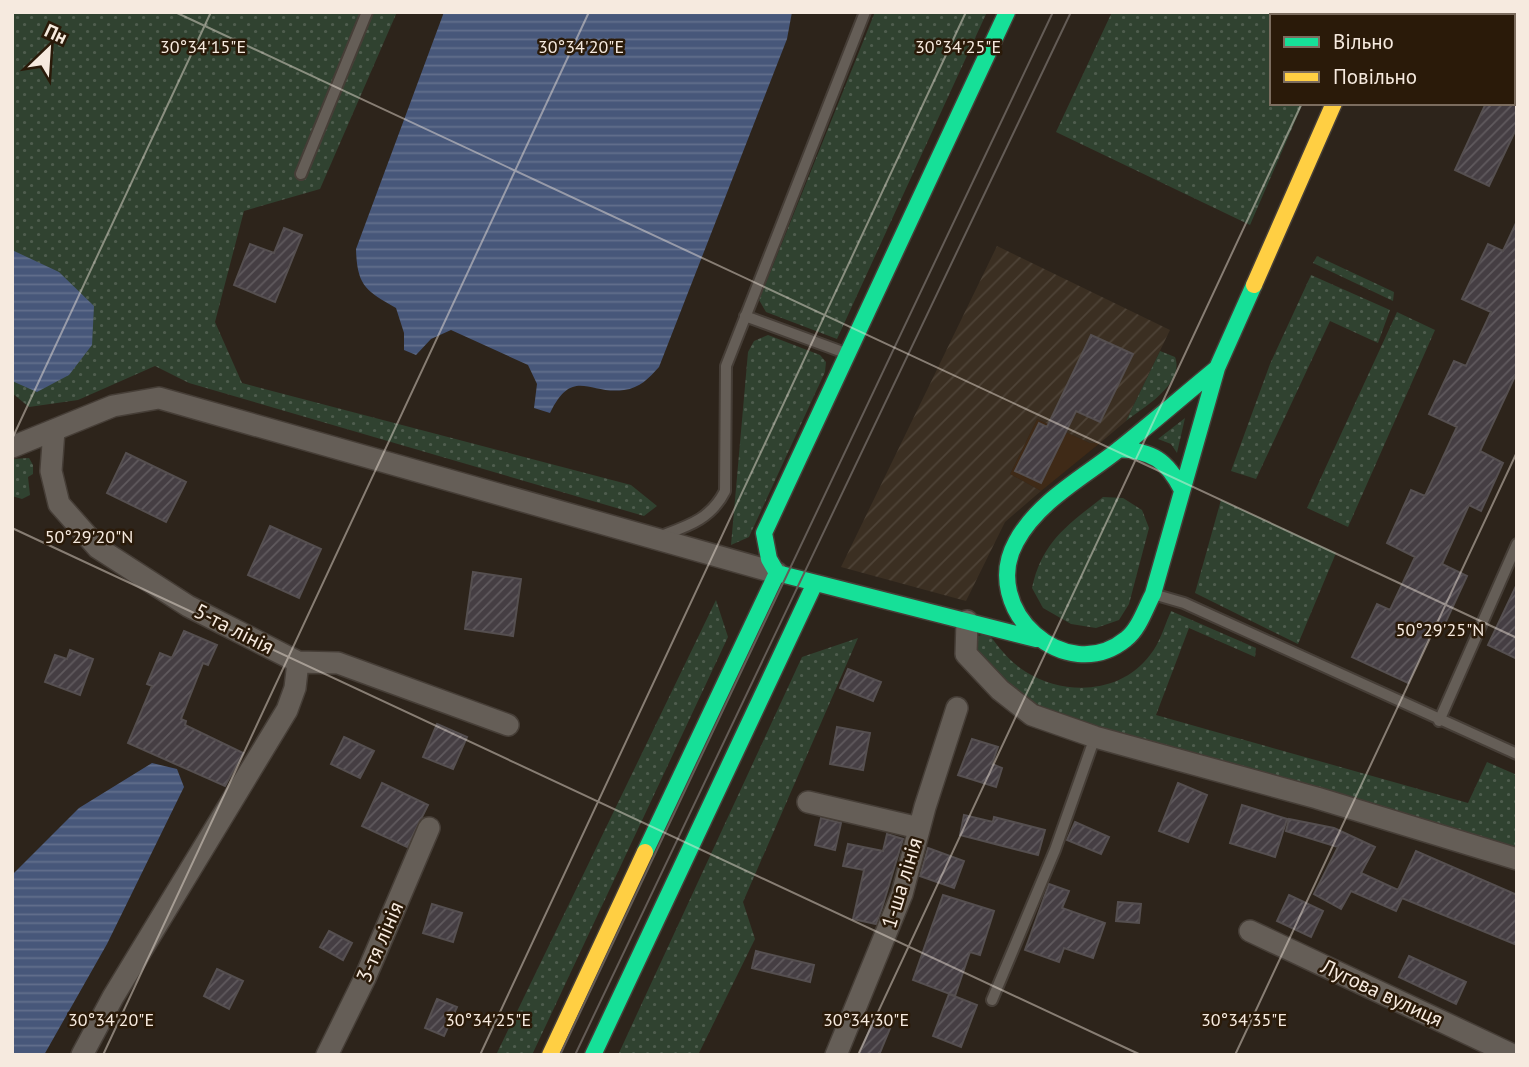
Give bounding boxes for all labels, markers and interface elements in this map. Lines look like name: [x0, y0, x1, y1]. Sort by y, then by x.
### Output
north arrow: [14, 14, 84, 84]
legend: [1270, 14, 1515, 105]
text: Пн: [41, 18, 71, 49]
text: Вільно: [1333, 28, 1394, 55]
text: 30°34'15"E: [160, 35, 246, 58]
text: 30°34'20"E: [538, 35, 624, 58]
text: 30°34'25"E: [915, 35, 1001, 58]
text: Повільно: [1333, 63, 1417, 90]
text: 50°29'20"N: [45, 525, 133, 548]
street label: 5-та лінія: [190, 597, 279, 660]
text: 50°29'25"N: [1396, 618, 1484, 641]
street label: 1-ша лінія: [875, 834, 928, 932]
street label: 3-тя лінія: [350, 897, 409, 986]
street label: Лугова вулиця: [1316, 952, 1448, 1033]
text: 30°34'20"E: [68, 1008, 154, 1031]
text: 30°34'25"E: [445, 1008, 531, 1031]
text: 30°34'30"E: [823, 1008, 909, 1031]
text: 30°34'35"E: [1201, 1008, 1287, 1031]

